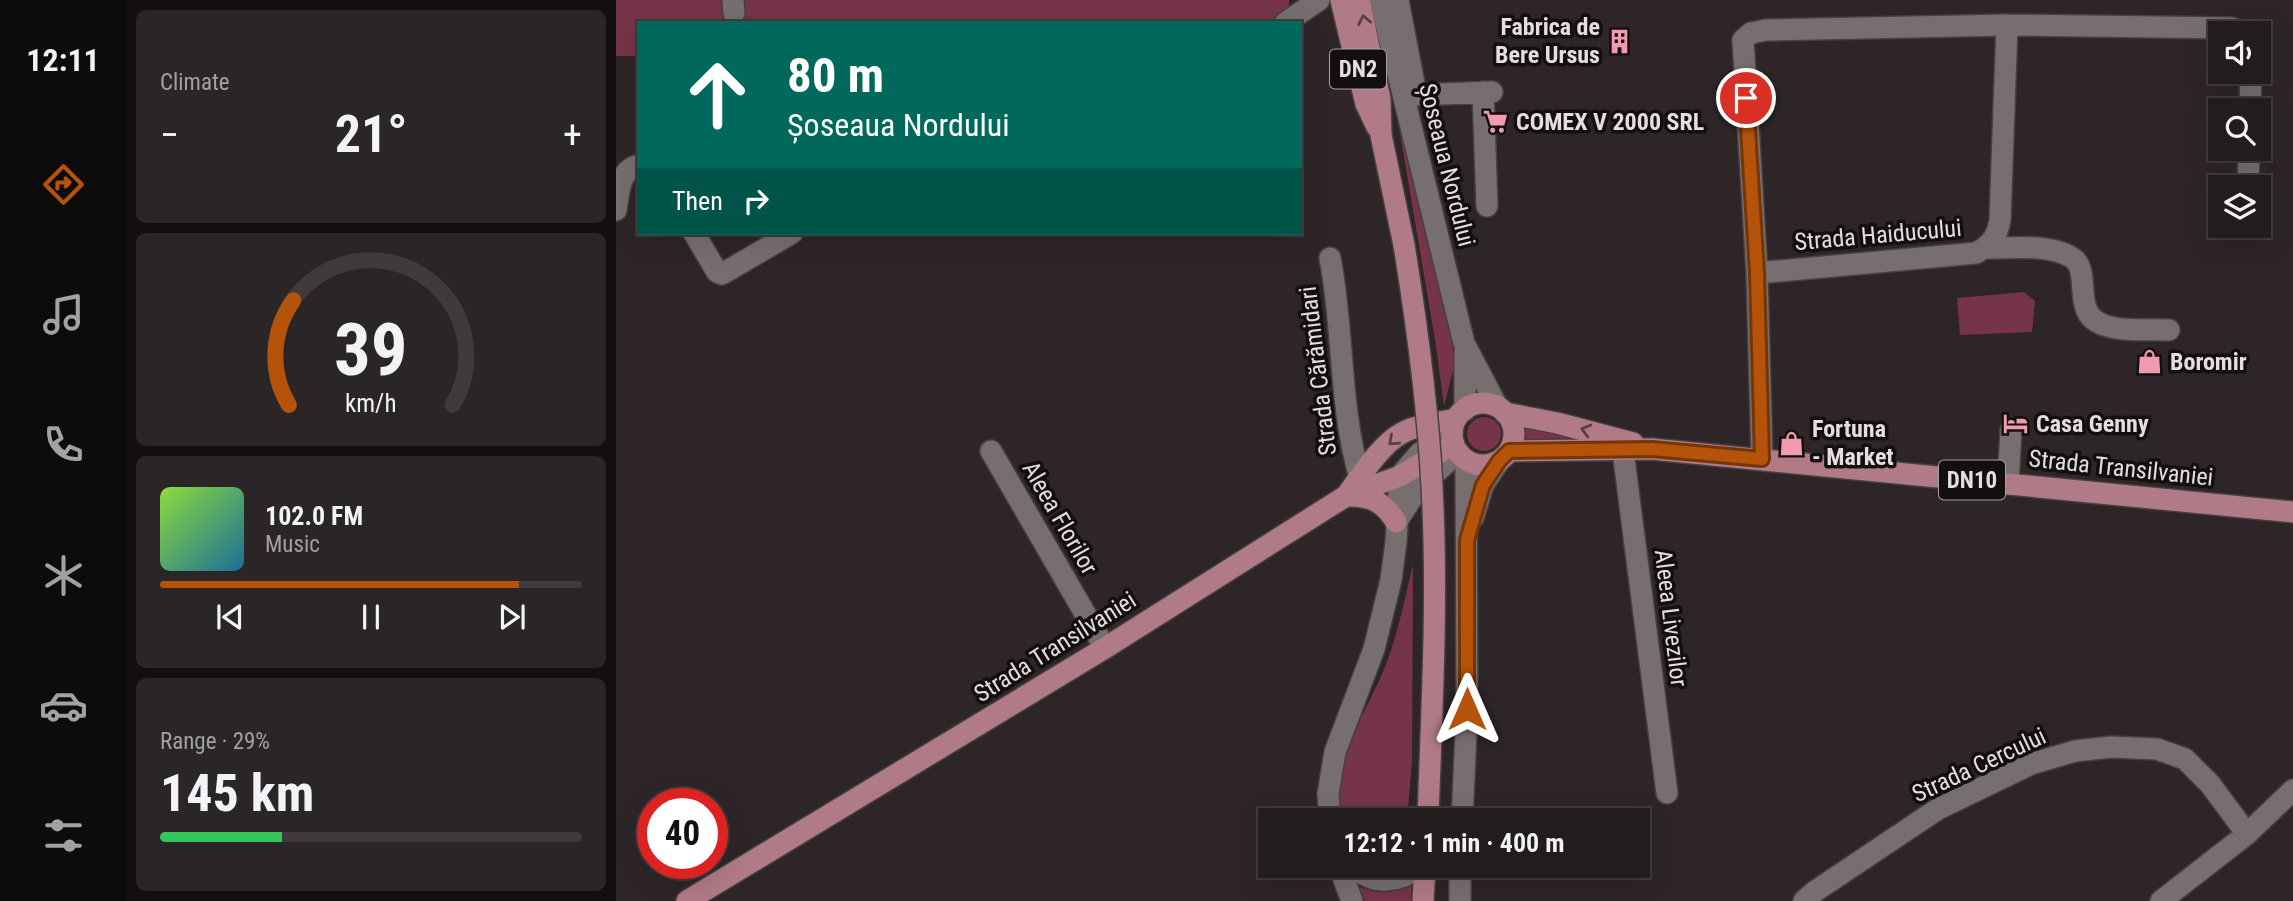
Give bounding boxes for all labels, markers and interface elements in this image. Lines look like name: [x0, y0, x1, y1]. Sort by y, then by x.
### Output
place label: Fabrica de Bere Ursus: [1495, 13, 1600, 69]
one-way arrow: [1357, 14, 1372, 26]
map controls: [2208, 21, 2271, 238]
button: sound: [2208, 21, 2271, 84]
building icon: Fabrica de Bere Ursus: [1606, 27, 1634, 55]
text: 12:11: [26, 41, 100, 79]
text: 80 m: [787, 47, 884, 104]
icon: ahead: [672, 49, 763, 140]
road number: DN2: [1330, 50, 1386, 88]
pin: [1716, 68, 1776, 128]
text: Climate: [160, 69, 230, 96]
icon: arrive: [1727, 79, 1765, 117]
street label: Șoseaua Nordului: [1413, 81, 1481, 249]
button: search: [2208, 98, 2271, 161]
text: 21°: [335, 104, 407, 165]
text: Șoseaua Nordului: [787, 106, 1010, 144]
supermarket icon: COMEX V 2000 SRL: [1482, 108, 1510, 136]
place label: COMEX V 2000 SRL: [1516, 108, 1704, 136]
text: −: [160, 113, 179, 157]
text: +: [563, 113, 582, 157]
icon: directions: [39, 160, 88, 209]
button: layers: [2208, 175, 2271, 238]
icon: right: [737, 182, 775, 220]
text: Then: [672, 186, 723, 216]
street label: Strada Haiducului: [1793, 214, 1963, 256]
street label: Strada Cărămidari: [1294, 285, 1342, 457]
icon: music: [39, 290, 88, 339]
text: 39: [334, 308, 408, 394]
shop icon: Boromir: [2136, 348, 2164, 376]
place label: Boromir: [2170, 348, 2247, 376]
text: km/h: [345, 389, 397, 418]
hotel icon: Casa Genny: [2002, 410, 2030, 438]
place label: Casa Genny: [2036, 410, 2149, 438]
place label: Fortuna - Market: [1812, 415, 1894, 471]
icon: phone: [39, 420, 88, 469]
one-way arrow: [1580, 424, 1592, 439]
shop icon: Fortuna - Market: [1778, 429, 1806, 457]
one-way arrow: [1388, 433, 1401, 445]
street label: Strada Transilvaniei: [2027, 444, 2215, 492]
street label: Aleea Florilor: [1016, 457, 1104, 579]
road number: DN10: [1939, 460, 2005, 500]
text: 102.0 FM: [265, 501, 363, 531]
text: Music: [265, 531, 320, 558]
street label: Aleea Livezilor: [1649, 548, 1693, 688]
icon: climate: [39, 551, 88, 600]
street label: Strada Transilvaniei: [969, 586, 1141, 708]
icon: previous: [211, 598, 249, 636]
icon: pause: [352, 598, 390, 636]
icon: next: [493, 598, 531, 636]
position arrow: [1430, 672, 1504, 746]
icon: car: [39, 681, 88, 730]
street label: Strada Cercului: [1908, 722, 2050, 808]
text: Range · 29%: [160, 728, 270, 755]
text: 145 km: [160, 763, 314, 824]
speed limit sign: 40: [637, 788, 728, 879]
icon: filters: [39, 811, 88, 860]
text: 12:12 · 1 min · 400 m: [1344, 828, 1564, 858]

